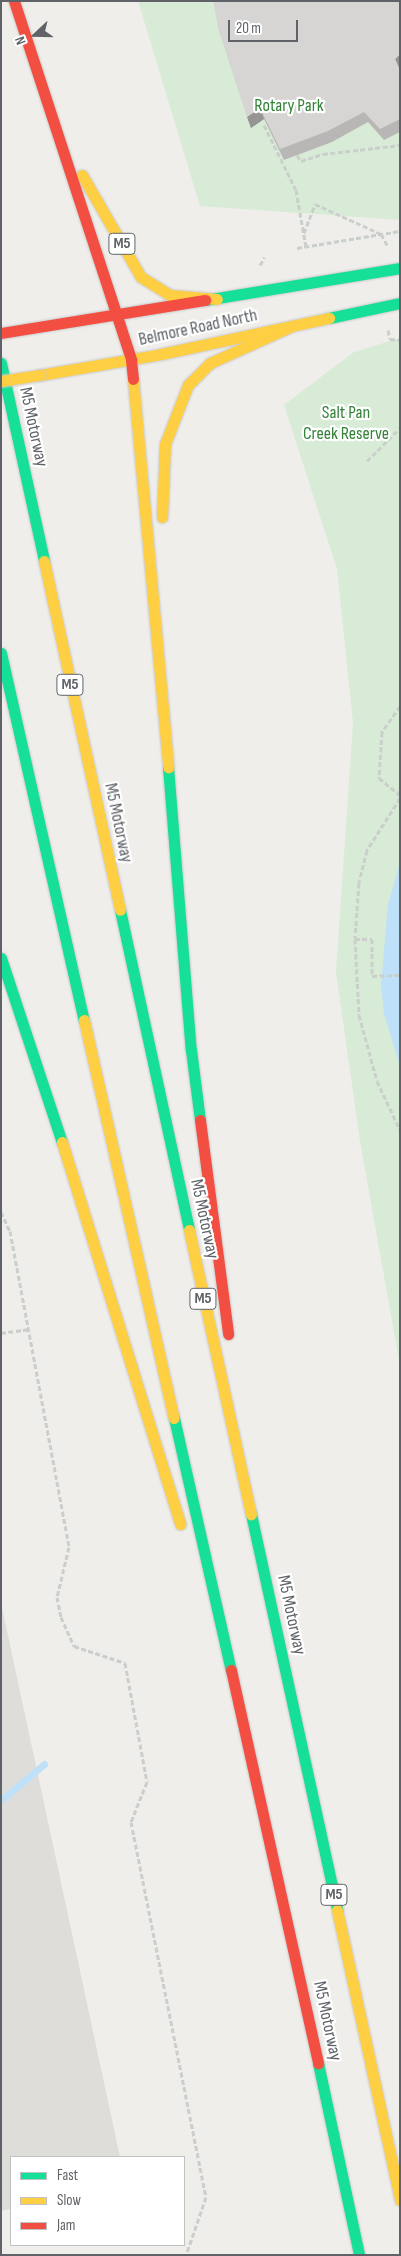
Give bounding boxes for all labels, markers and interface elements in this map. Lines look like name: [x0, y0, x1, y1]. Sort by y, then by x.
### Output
north arrow: [10, 10, 60, 60]
scale bar: [231, 10, 301, 42]
text: 20 m: [236, 19, 261, 38]
text: N: [11, 34, 30, 47]
park label: Rotary Park: [254, 95, 324, 117]
road number: M5: [108, 230, 136, 258]
street label: Belmore Road North: [137, 305, 259, 351]
street label: M5 Motorway: [14, 385, 52, 469]
park label: Salt Pan Creek Reserve: [303, 403, 389, 446]
road number: M5: [56, 672, 84, 698]
street label: M5 Motorway: [99, 781, 137, 865]
street label: M5 Motorway: [185, 1177, 223, 1261]
road number: M5: [189, 1286, 217, 1312]
street label: M5 Motorway: [272, 1573, 310, 1657]
road number: M5: [320, 1882, 348, 1908]
street label: M5 Motorway: [308, 1979, 346, 2063]
legend: [10, 2156, 185, 2246]
text: Fast: [57, 2166, 78, 2185]
text: Slow: [57, 2191, 81, 2210]
text: Jam: [57, 2216, 75, 2235]

